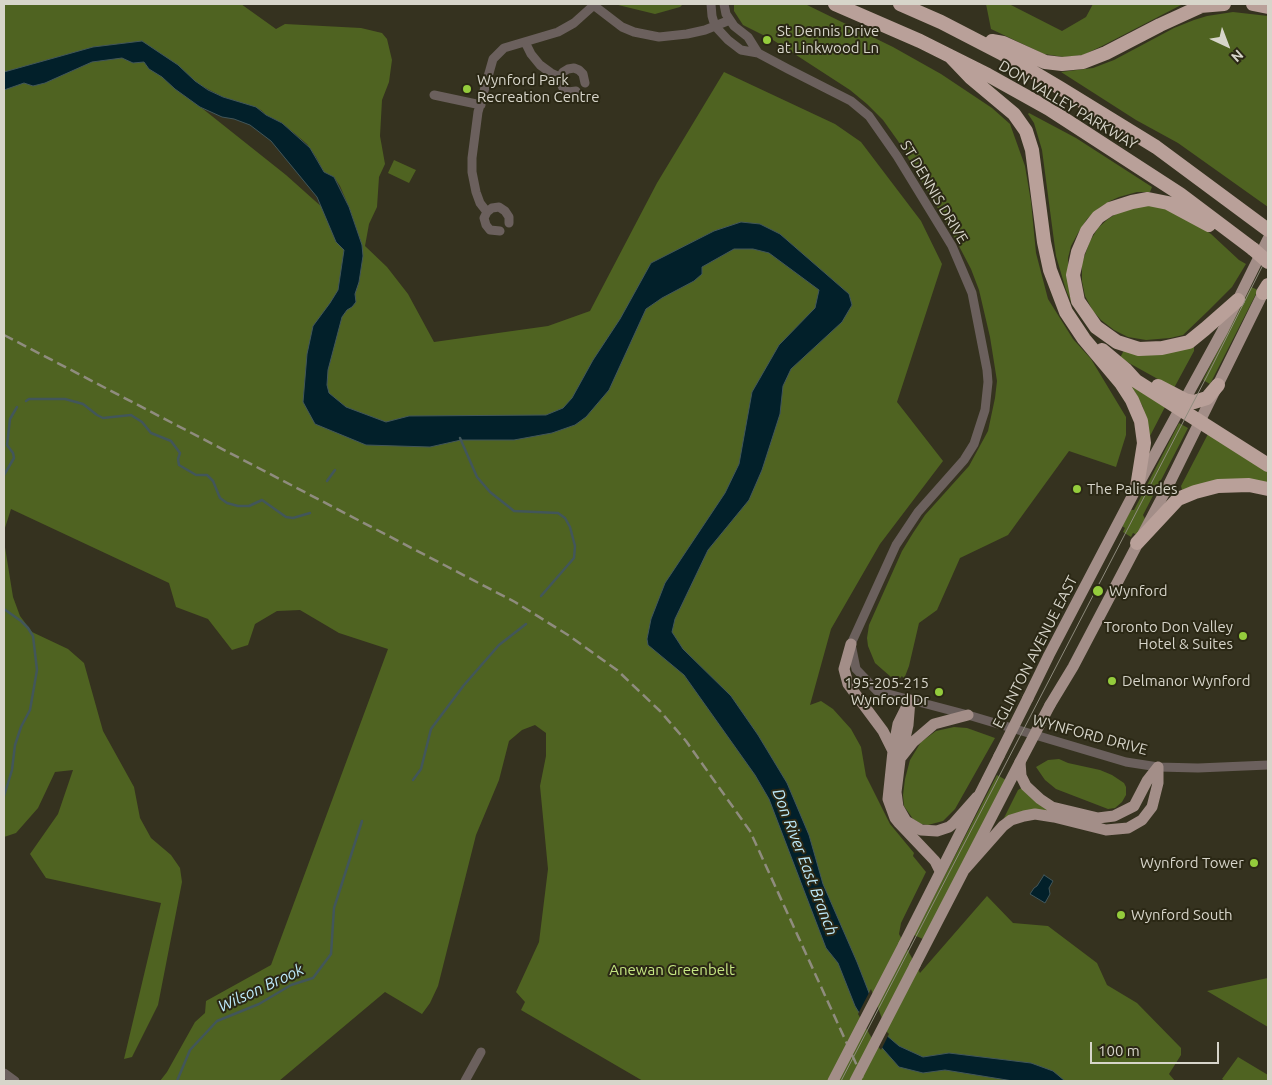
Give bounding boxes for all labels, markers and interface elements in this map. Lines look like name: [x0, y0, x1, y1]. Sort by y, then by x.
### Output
north arrow: [1202, 20, 1252, 70]
place label: St Dennis Drive at Linkwood Ln: [777, 22, 879, 57]
marker: St Dennis Drive at Linkwood Ln: [761, 34, 773, 46]
text: N: [1228, 47, 1247, 65]
street label: DON VALLEY PARKWAY: [995, 56, 1141, 154]
place label: Wynford Park Recreation Centre: [477, 71, 599, 106]
marker: Wynford Park Recreation Centre: [461, 83, 473, 95]
street label: ST DENNIS DRIVE: [896, 137, 972, 247]
place label: The Palisades: [1087, 480, 1178, 498]
marker: The Palisades: [1071, 483, 1083, 495]
street label: EGLINTON AVENUE EAST: [989, 573, 1081, 731]
place label: Wynford: [1109, 582, 1168, 600]
marker: Wynford: [1091, 584, 1105, 598]
place label: Toronto Don Valley Hotel & Suites: [1104, 618, 1233, 653]
marker: Toronto Don Valley Hotel & Suites: [1237, 630, 1249, 642]
place label: Delmanor Wynford: [1122, 672, 1251, 690]
place label: 195-205-215 Wynford Dr: [844, 674, 929, 709]
marker: Delmanor Wynford: [1106, 675, 1118, 687]
marker: 195-205-215 Wynford Dr: [933, 686, 945, 698]
street label: WYNFORD DRIVE: [1031, 711, 1149, 759]
water label: Don River East Branch: [768, 786, 842, 938]
place label: Wynford Tower: [1140, 854, 1244, 872]
marker: Wynford Tower: [1248, 857, 1260, 869]
place label: Wynford South: [1131, 906, 1233, 924]
marker: Wynford South: [1115, 909, 1127, 921]
water label: Wilson Brook: [215, 960, 307, 1016]
park label: Anewan Greenbelt: [609, 961, 735, 979]
scale bar: [1092, 1032, 1221, 1064]
text: 100 m: [1098, 1042, 1140, 1059]

